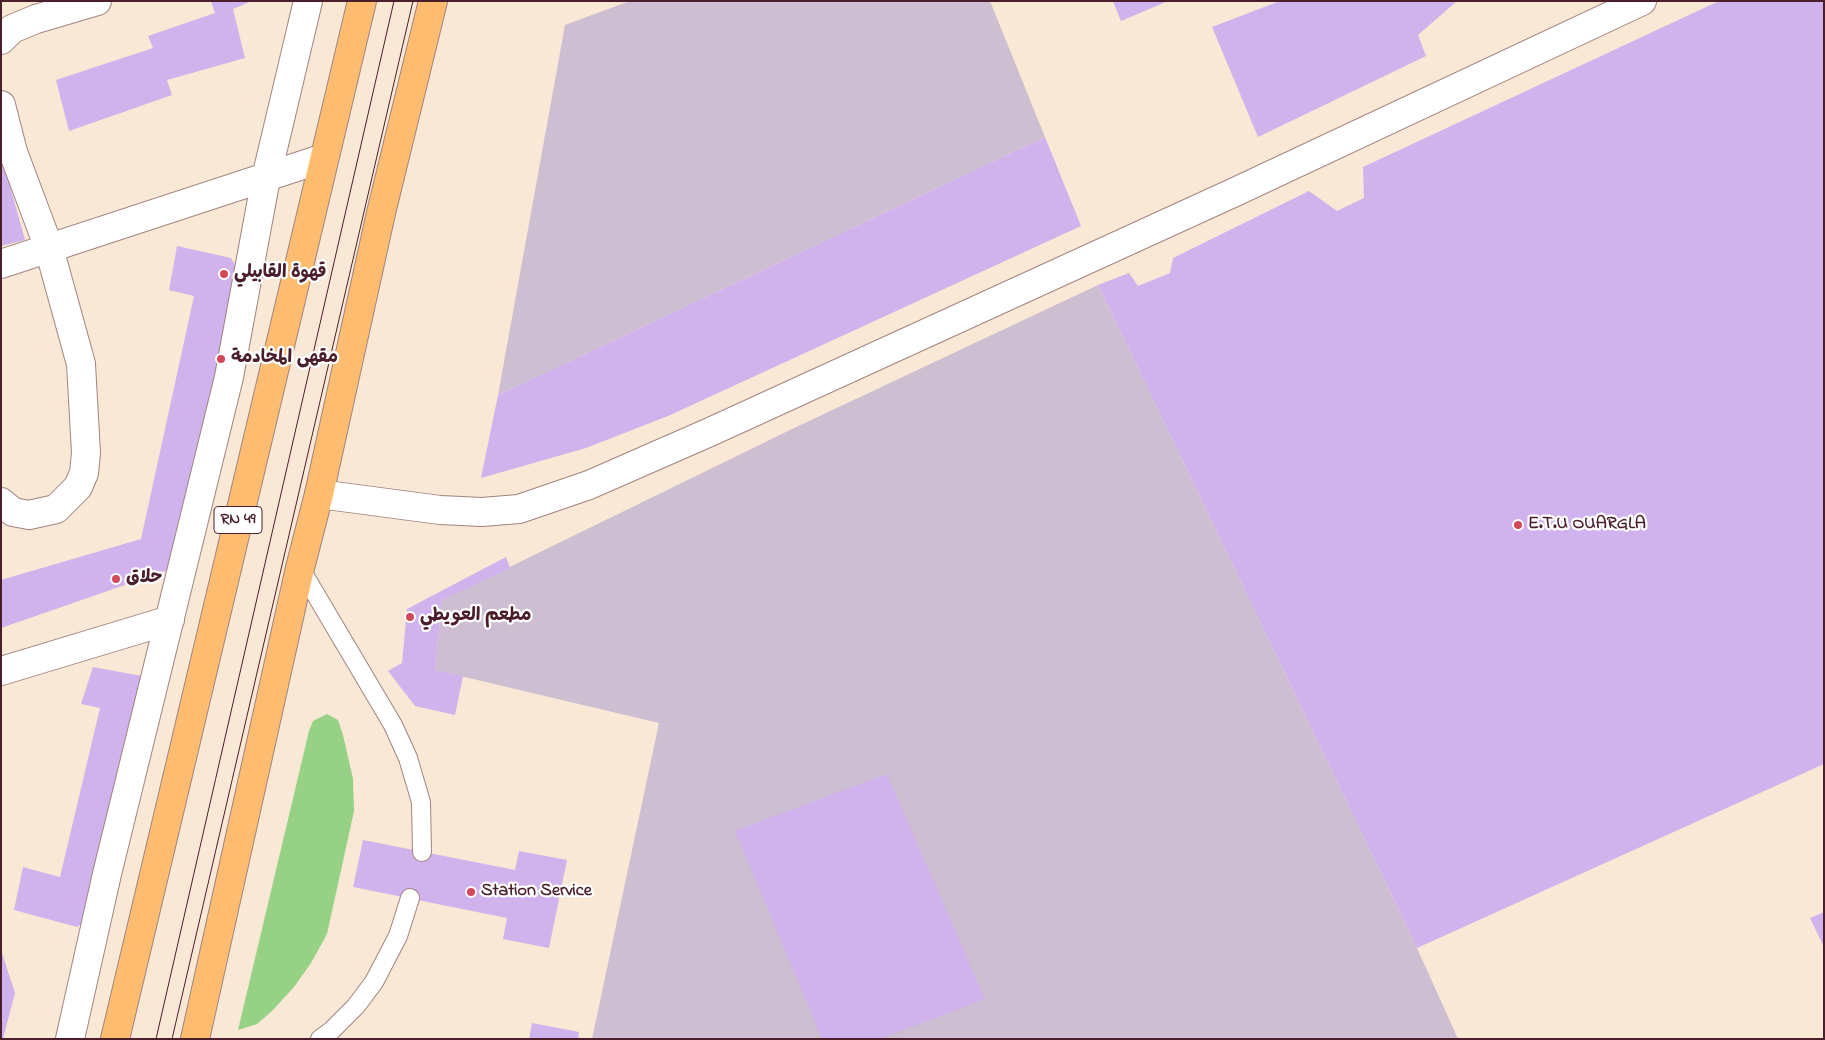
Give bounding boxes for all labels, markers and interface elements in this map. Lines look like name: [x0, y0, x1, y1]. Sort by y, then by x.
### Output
place label: قهوة القابيلي: [234, 263, 327, 285]
marker: قهوة القابيلي: [218, 268, 230, 280]
place label: مقهى المخادمة: [231, 348, 338, 370]
marker: مقهى المخادمة: [215, 353, 227, 365]
road number: RN 49: [214, 506, 262, 534]
place label: E.T.U OUARGLA: [1528, 514, 1646, 536]
marker: E.T.U OUARGLA: [1512, 519, 1524, 531]
place label: حلاق: [126, 568, 162, 590]
marker: حلاق: [110, 573, 122, 585]
place label: مطعم العويطي: [420, 606, 531, 628]
marker: مطعم العويطي: [404, 611, 416, 623]
place label: Station Service: [481, 881, 592, 903]
marker: Station Service: [465, 886, 477, 898]

